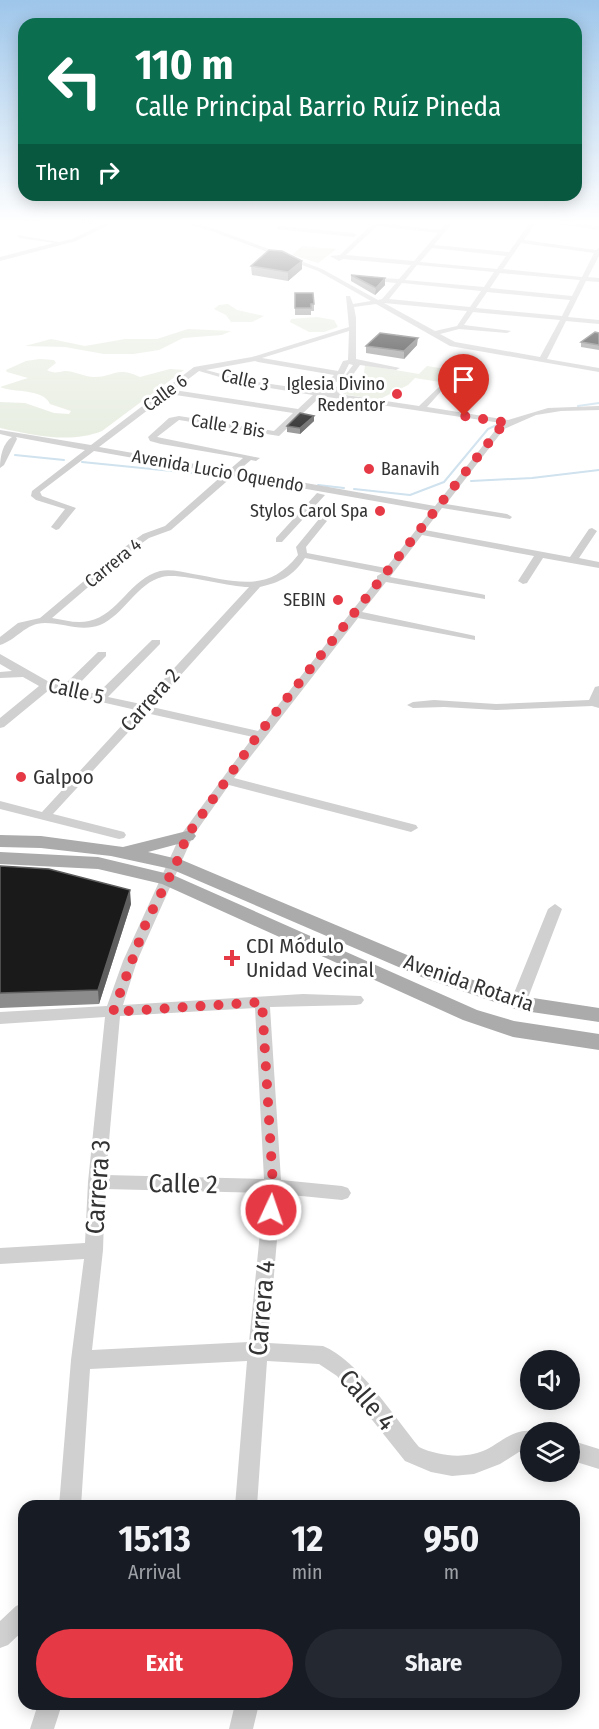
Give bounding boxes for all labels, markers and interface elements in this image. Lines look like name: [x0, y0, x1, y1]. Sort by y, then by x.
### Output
text: 110 m: [135, 40, 234, 90]
icon: left: [36, 42, 114, 120]
text: Calle Principal Barrio Ruíz Pineda: [135, 91, 501, 123]
icon: right: [92, 156, 125, 189]
text: Then: [36, 159, 80, 186]
pin: [438, 354, 489, 416]
icon: arrive: [447, 363, 480, 396]
street label: Calle 3: [219, 364, 271, 396]
street label: Calle 6: [139, 370, 191, 416]
place label: Iglesia Divino Redentor: [287, 373, 386, 416]
marker: Iglesia Divino Redentor: [390, 387, 404, 401]
street label: Calle 2 Bis: [190, 409, 267, 443]
street label: Avenida Lucio Oquendo: [130, 445, 306, 497]
place label: Banavih: [381, 458, 440, 480]
marker: Banavih: [362, 462, 376, 476]
place label: Stylos Carol Spa: [250, 500, 368, 522]
marker: Stylos Carol Spa: [373, 504, 387, 518]
street label: Carrera 4: [80, 533, 146, 592]
place label: SEBIN: [283, 589, 326, 611]
marker: SEBIN: [331, 593, 345, 607]
street label: Carrera 2: [115, 663, 185, 737]
street label: Calle 5: [46, 672, 106, 710]
place label: Galpoo: [33, 764, 94, 790]
marker: Galpoo: [14, 770, 28, 784]
place label: CDI Módulo Unidad Vecinal: [246, 933, 374, 983]
marker: CDI Módulo Unidad Vecinal: [223, 949, 241, 967]
street label: Avenida Rotaria: [401, 949, 537, 1017]
street label: Carrera 3: [79, 1139, 117, 1235]
street label: Calle 2: [148, 1168, 218, 1200]
position arrow: [239, 1178, 303, 1242]
street label: Carrera 4: [242, 1259, 282, 1357]
map controls: [520, 1350, 580, 1482]
button: sound: [520, 1350, 580, 1410]
street label: Calle 4: [332, 1363, 402, 1437]
button: layers: [520, 1422, 580, 1482]
text: 15:13: [118, 1517, 191, 1561]
text: 12: [291, 1517, 323, 1561]
text: 950: [424, 1517, 480, 1561]
text: Arrival: [128, 1560, 181, 1584]
text: min: [292, 1560, 323, 1584]
text: m: [444, 1560, 459, 1584]
button: Exit: [36, 1629, 293, 1698]
button: Share: [305, 1629, 562, 1698]

